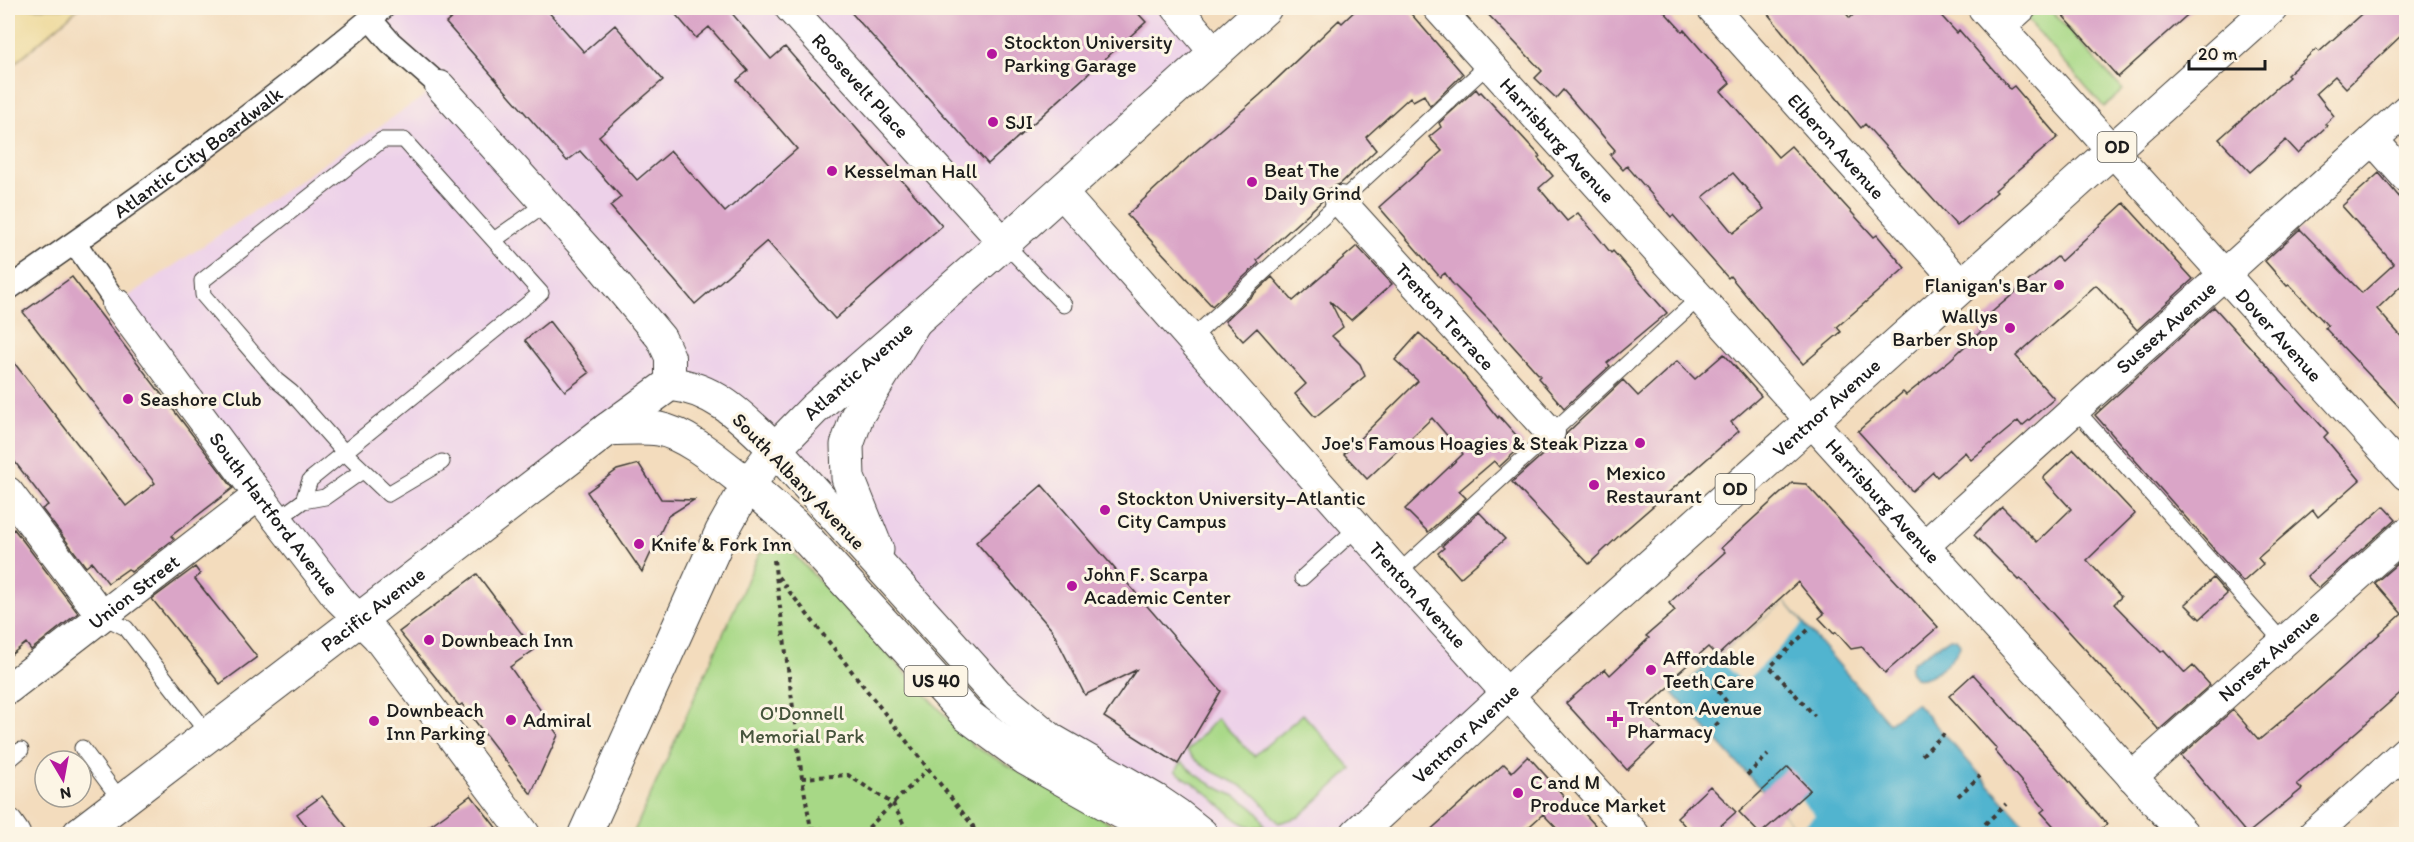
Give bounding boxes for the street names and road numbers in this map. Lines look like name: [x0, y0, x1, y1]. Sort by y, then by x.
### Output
street label: Roosevelt Place: [807, 28, 914, 143]
street label: Harrisburg Avenue: [1495, 73, 1620, 208]
street label: Atlantic City Boardwalk: [109, 81, 288, 223]
street label: Elberon Avenue: [1783, 88, 1890, 204]
road number: OD: [2098, 132, 2136, 162]
street label: Trenton Terrace: [1390, 258, 1500, 375]
street label: Sussex Avenue: [2111, 276, 2221, 379]
street label: Dover Avenue: [2231, 283, 2328, 387]
street label: Atlantic Avenue: [798, 316, 918, 425]
street label: Ventnor Avenue: [1767, 353, 1885, 462]
street label: South Albany Avenue: [727, 408, 871, 554]
street label: South Hartford Avenue: [204, 427, 344, 600]
street label: Harrisburg Avenue: [1820, 433, 1946, 568]
road number: OD: [1716, 474, 1754, 504]
street label: Trenton Avenue: [1364, 536, 1472, 653]
street label: Union Street: [84, 549, 184, 634]
street label: Pacific Avenue: [316, 561, 430, 657]
street label: Norsex Avenue: [2213, 604, 2324, 707]
road number: US 40: [904, 666, 968, 696]
street label: Ventnor Avenue: [1407, 678, 1524, 789]

